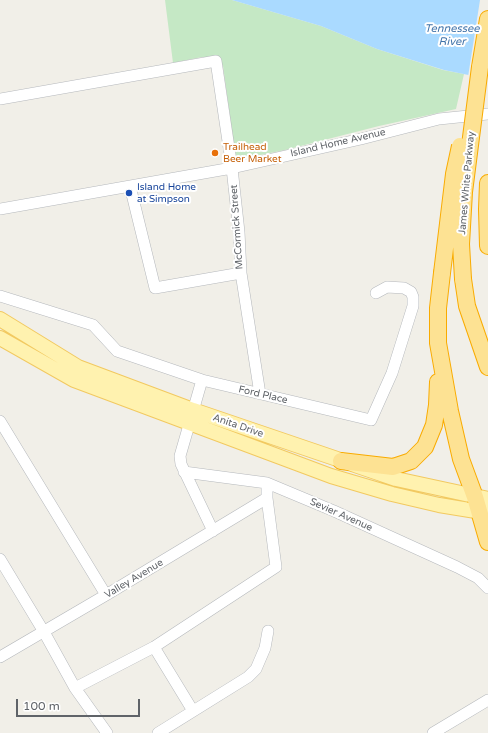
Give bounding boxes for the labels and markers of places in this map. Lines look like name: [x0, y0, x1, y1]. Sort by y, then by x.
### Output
place label: Trailhead Beer Market: [223, 141, 282, 164]
marker: Trailhead Beer Market: [210, 148, 220, 158]
place label: Island Home at Simpson: [137, 181, 196, 204]
marker: Island Home at Simpson: [124, 188, 134, 198]

